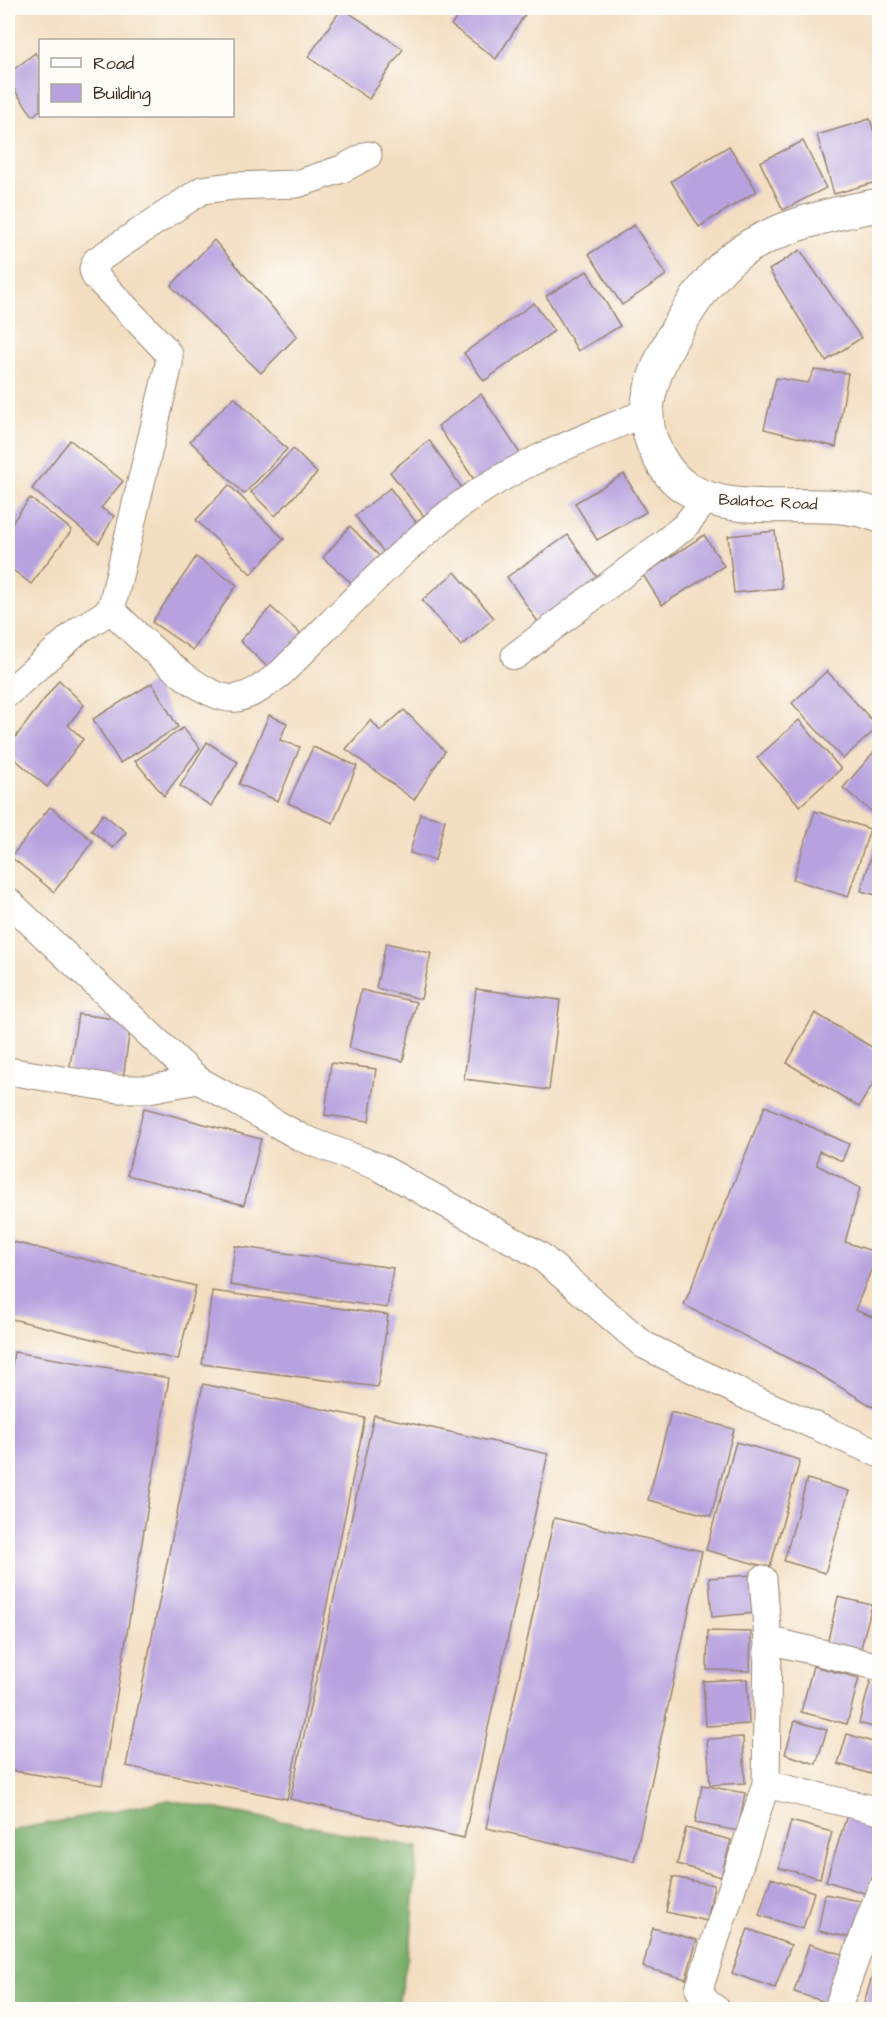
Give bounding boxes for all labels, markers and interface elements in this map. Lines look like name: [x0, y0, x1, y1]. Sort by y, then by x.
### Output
legend: [39, 39, 234, 117]
text: Road: [93, 51, 134, 76]
text: Building: [93, 81, 151, 107]
street label: Balatoc Road: [718, 488, 818, 516]

